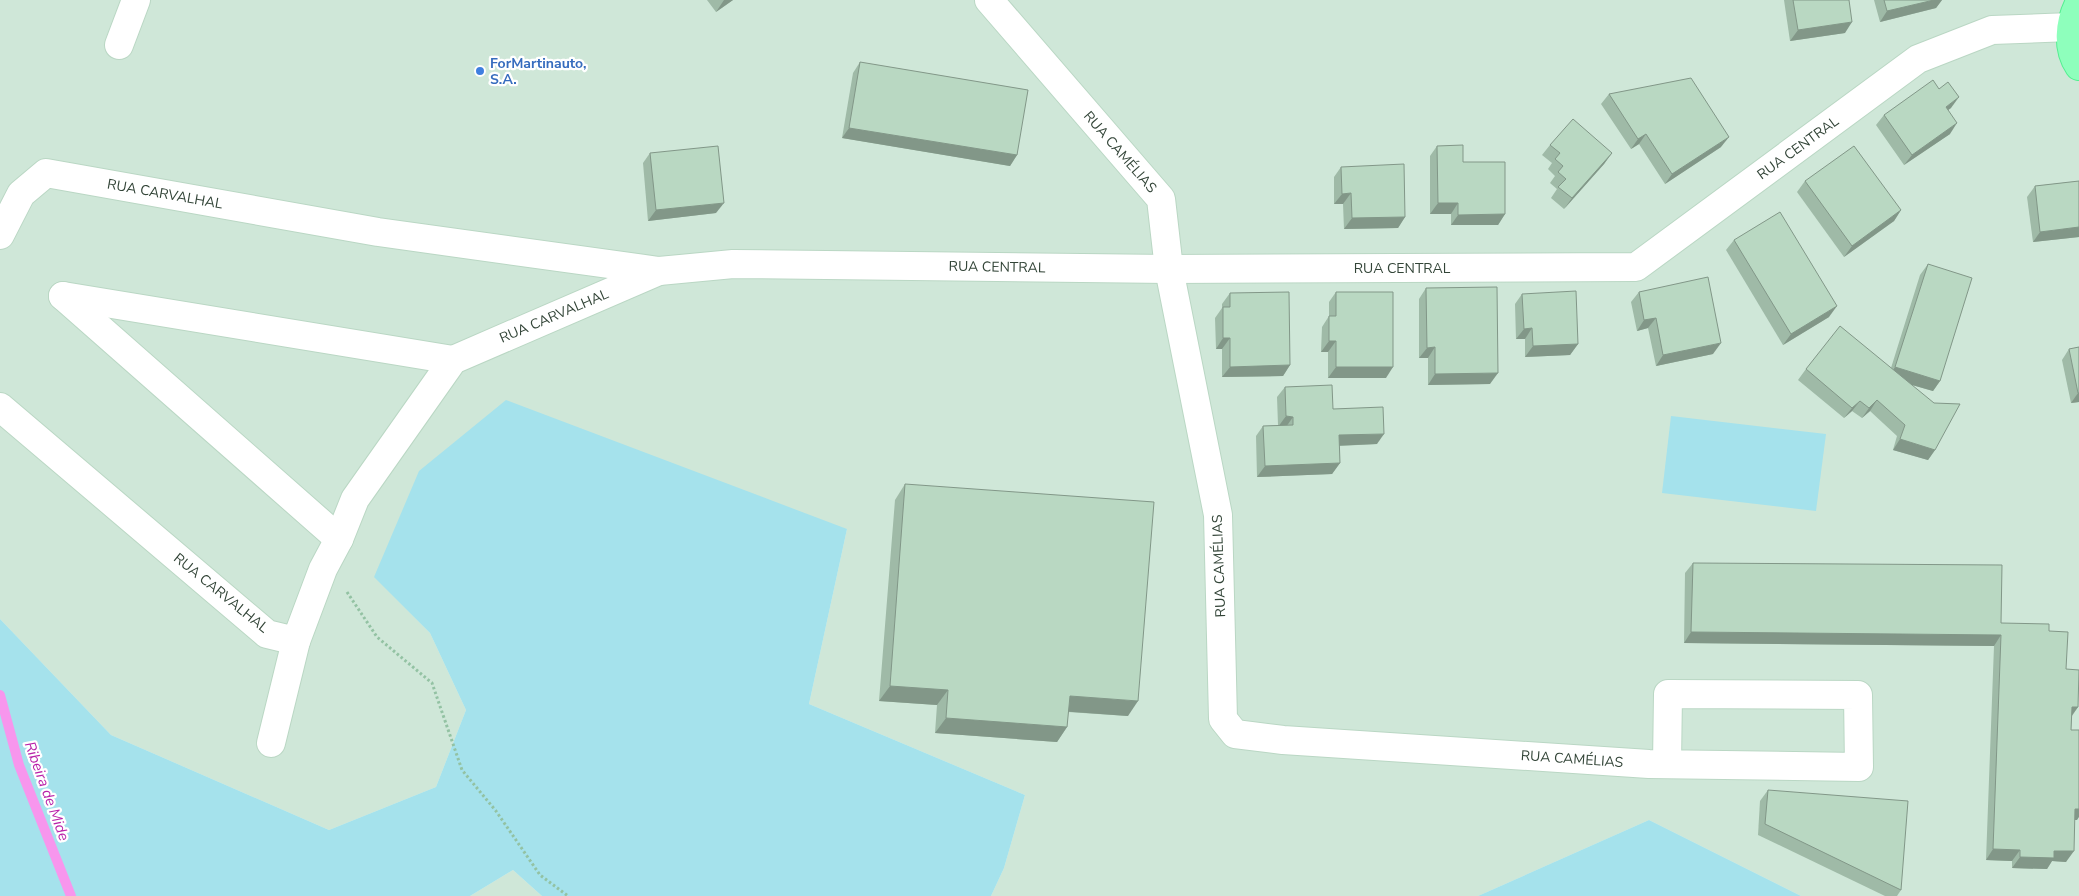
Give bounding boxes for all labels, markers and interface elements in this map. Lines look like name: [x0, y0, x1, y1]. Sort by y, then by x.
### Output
place label: ForMartinauto, S.A.: [490, 54, 586, 89]
marker: ForMartinauto, S.A.: [474, 65, 486, 77]
street label: RUA CAMÉLIAS: [1079, 107, 1161, 197]
street label: RUA CENTRAL: [1753, 112, 1843, 184]
street label: RUA CARVALHAL: [106, 174, 225, 214]
street label: RUA CENTRAL: [948, 257, 1046, 277]
street label: RUA CENTRAL: [1354, 259, 1451, 278]
street label: RUA CARVALHAL: [496, 284, 612, 348]
street label: RUA CAMÉLIAS: [1208, 514, 1230, 618]
street label: RUA CARVALHAL: [170, 549, 273, 637]
water label: Ribeira de Mide: [20, 739, 74, 844]
street label: RUA CAMÉLIAS: [1520, 746, 1624, 772]

